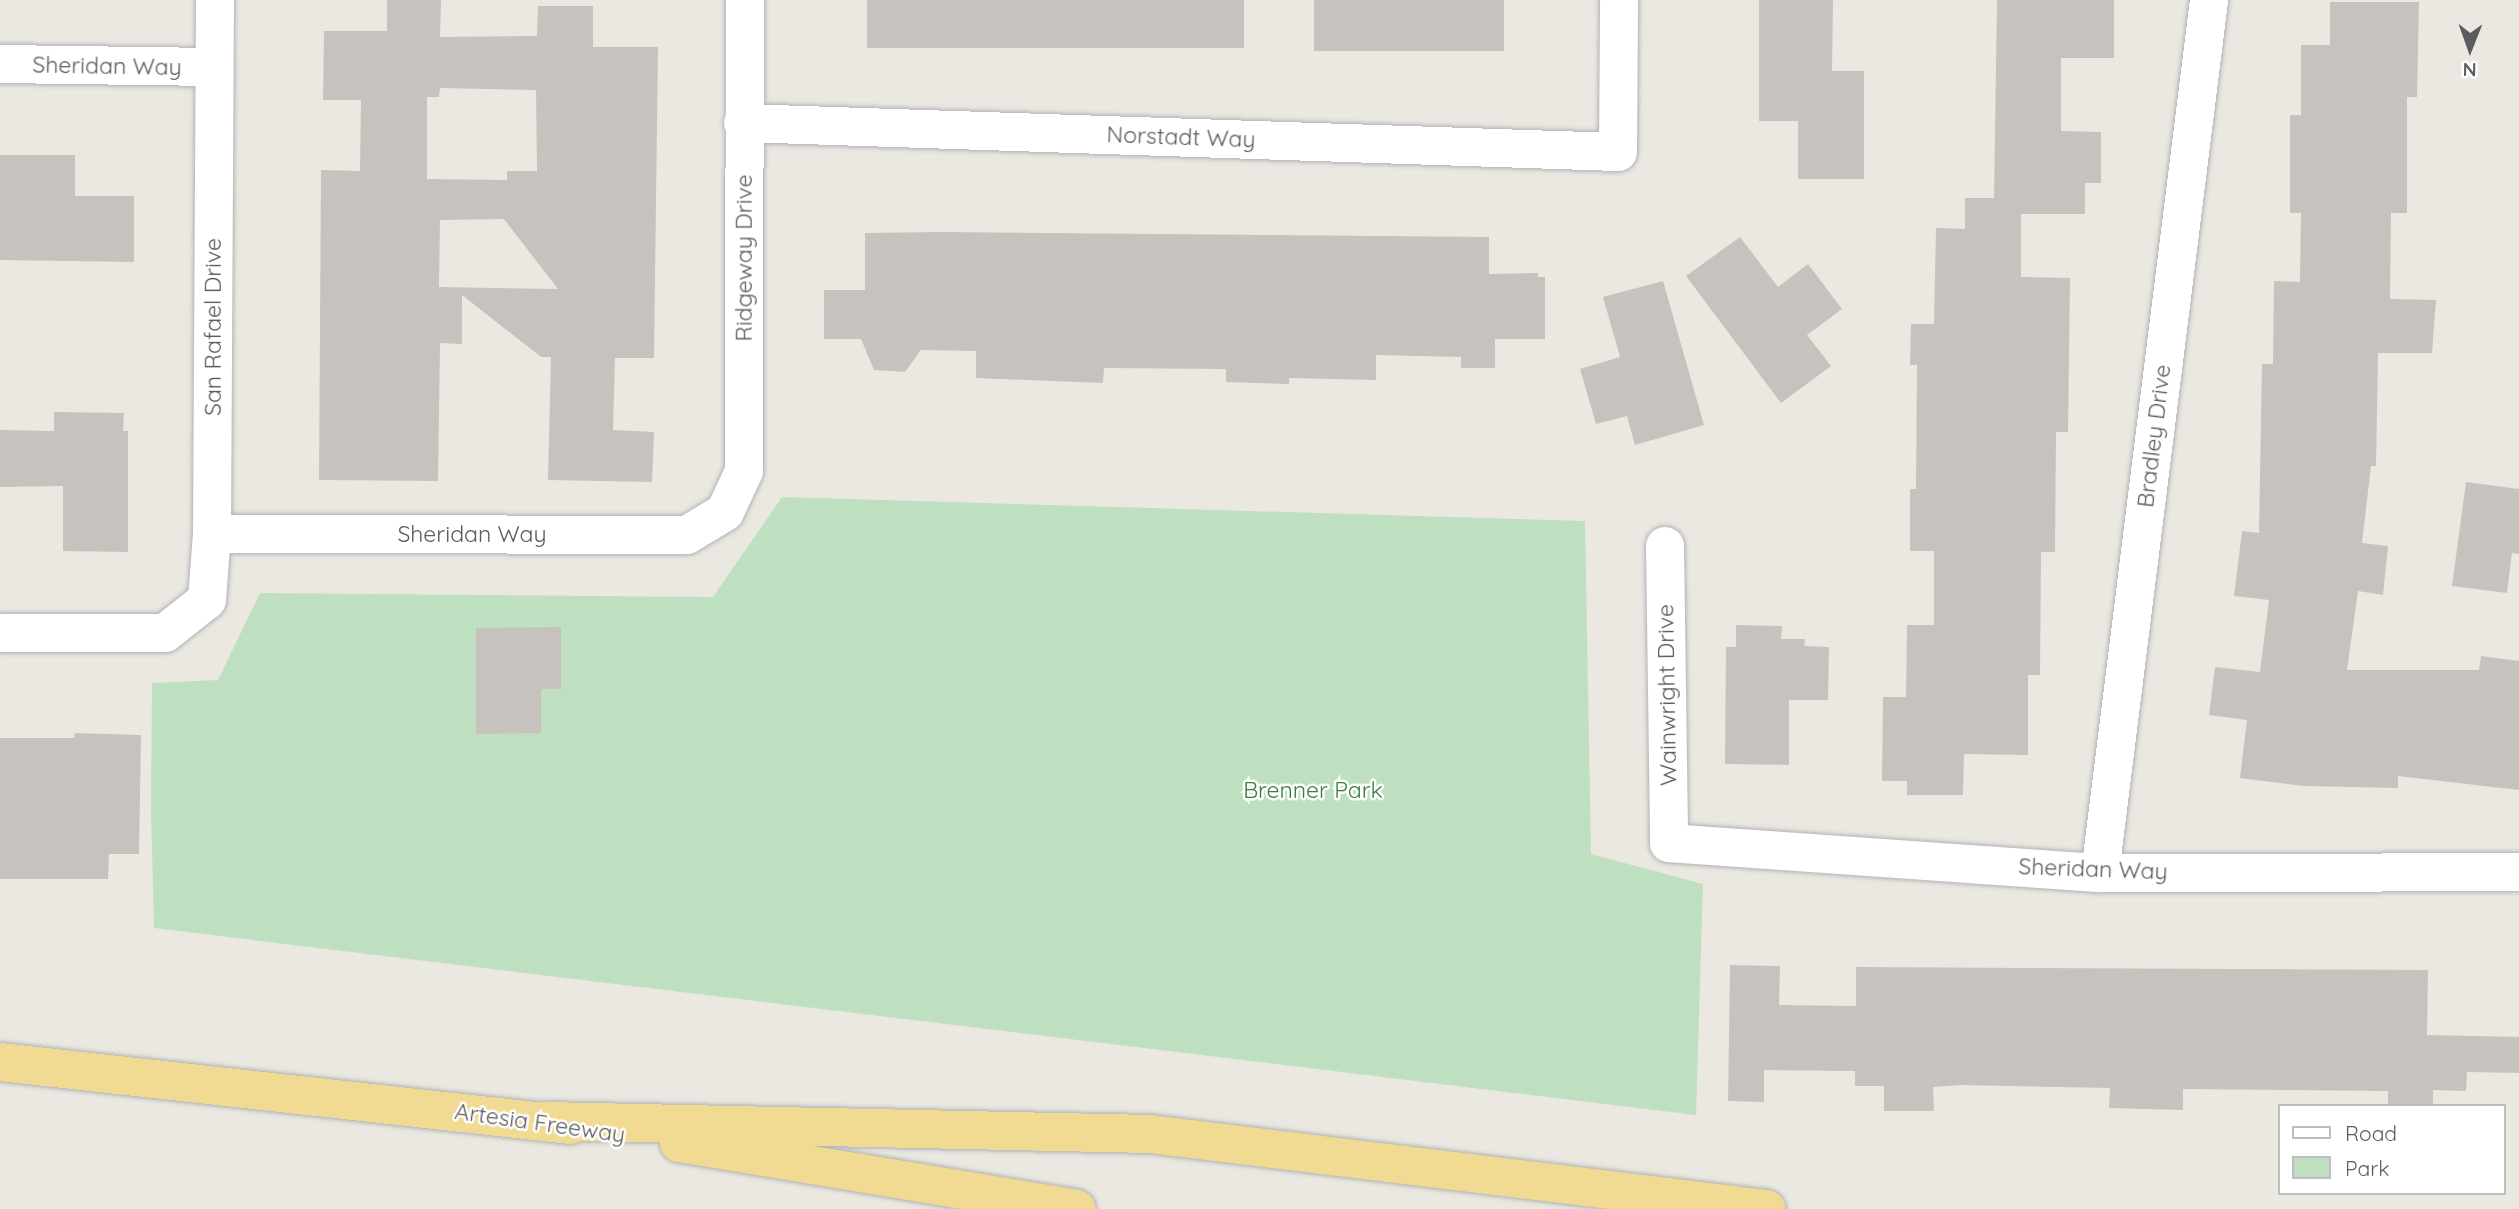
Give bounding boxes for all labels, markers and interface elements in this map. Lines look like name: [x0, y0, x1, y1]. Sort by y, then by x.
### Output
north arrow: [2435, 14, 2505, 84]
street label: Sheridan Way: [32, 51, 182, 81]
text: N: [2462, 58, 2477, 82]
street label: Norstadt Way: [1106, 121, 1256, 153]
street label: Ridgeway Drive: [730, 174, 758, 342]
street label: San Rafael Drive: [199, 238, 227, 416]
street label: Bradley Drive: [2132, 363, 2176, 509]
street label: Sheridan Way: [397, 520, 547, 548]
street label: Wainwright Drive: [1652, 604, 1682, 786]
park label: Brenner Park: [1243, 776, 1383, 804]
street label: Sheridan Way: [2018, 853, 2168, 885]
street label: Artesia Freeway: [453, 1097, 627, 1149]
legend: [2278, 1104, 2505, 1195]
text: Road: [2345, 1120, 2397, 1146]
text: Park: [2345, 1155, 2389, 1181]

